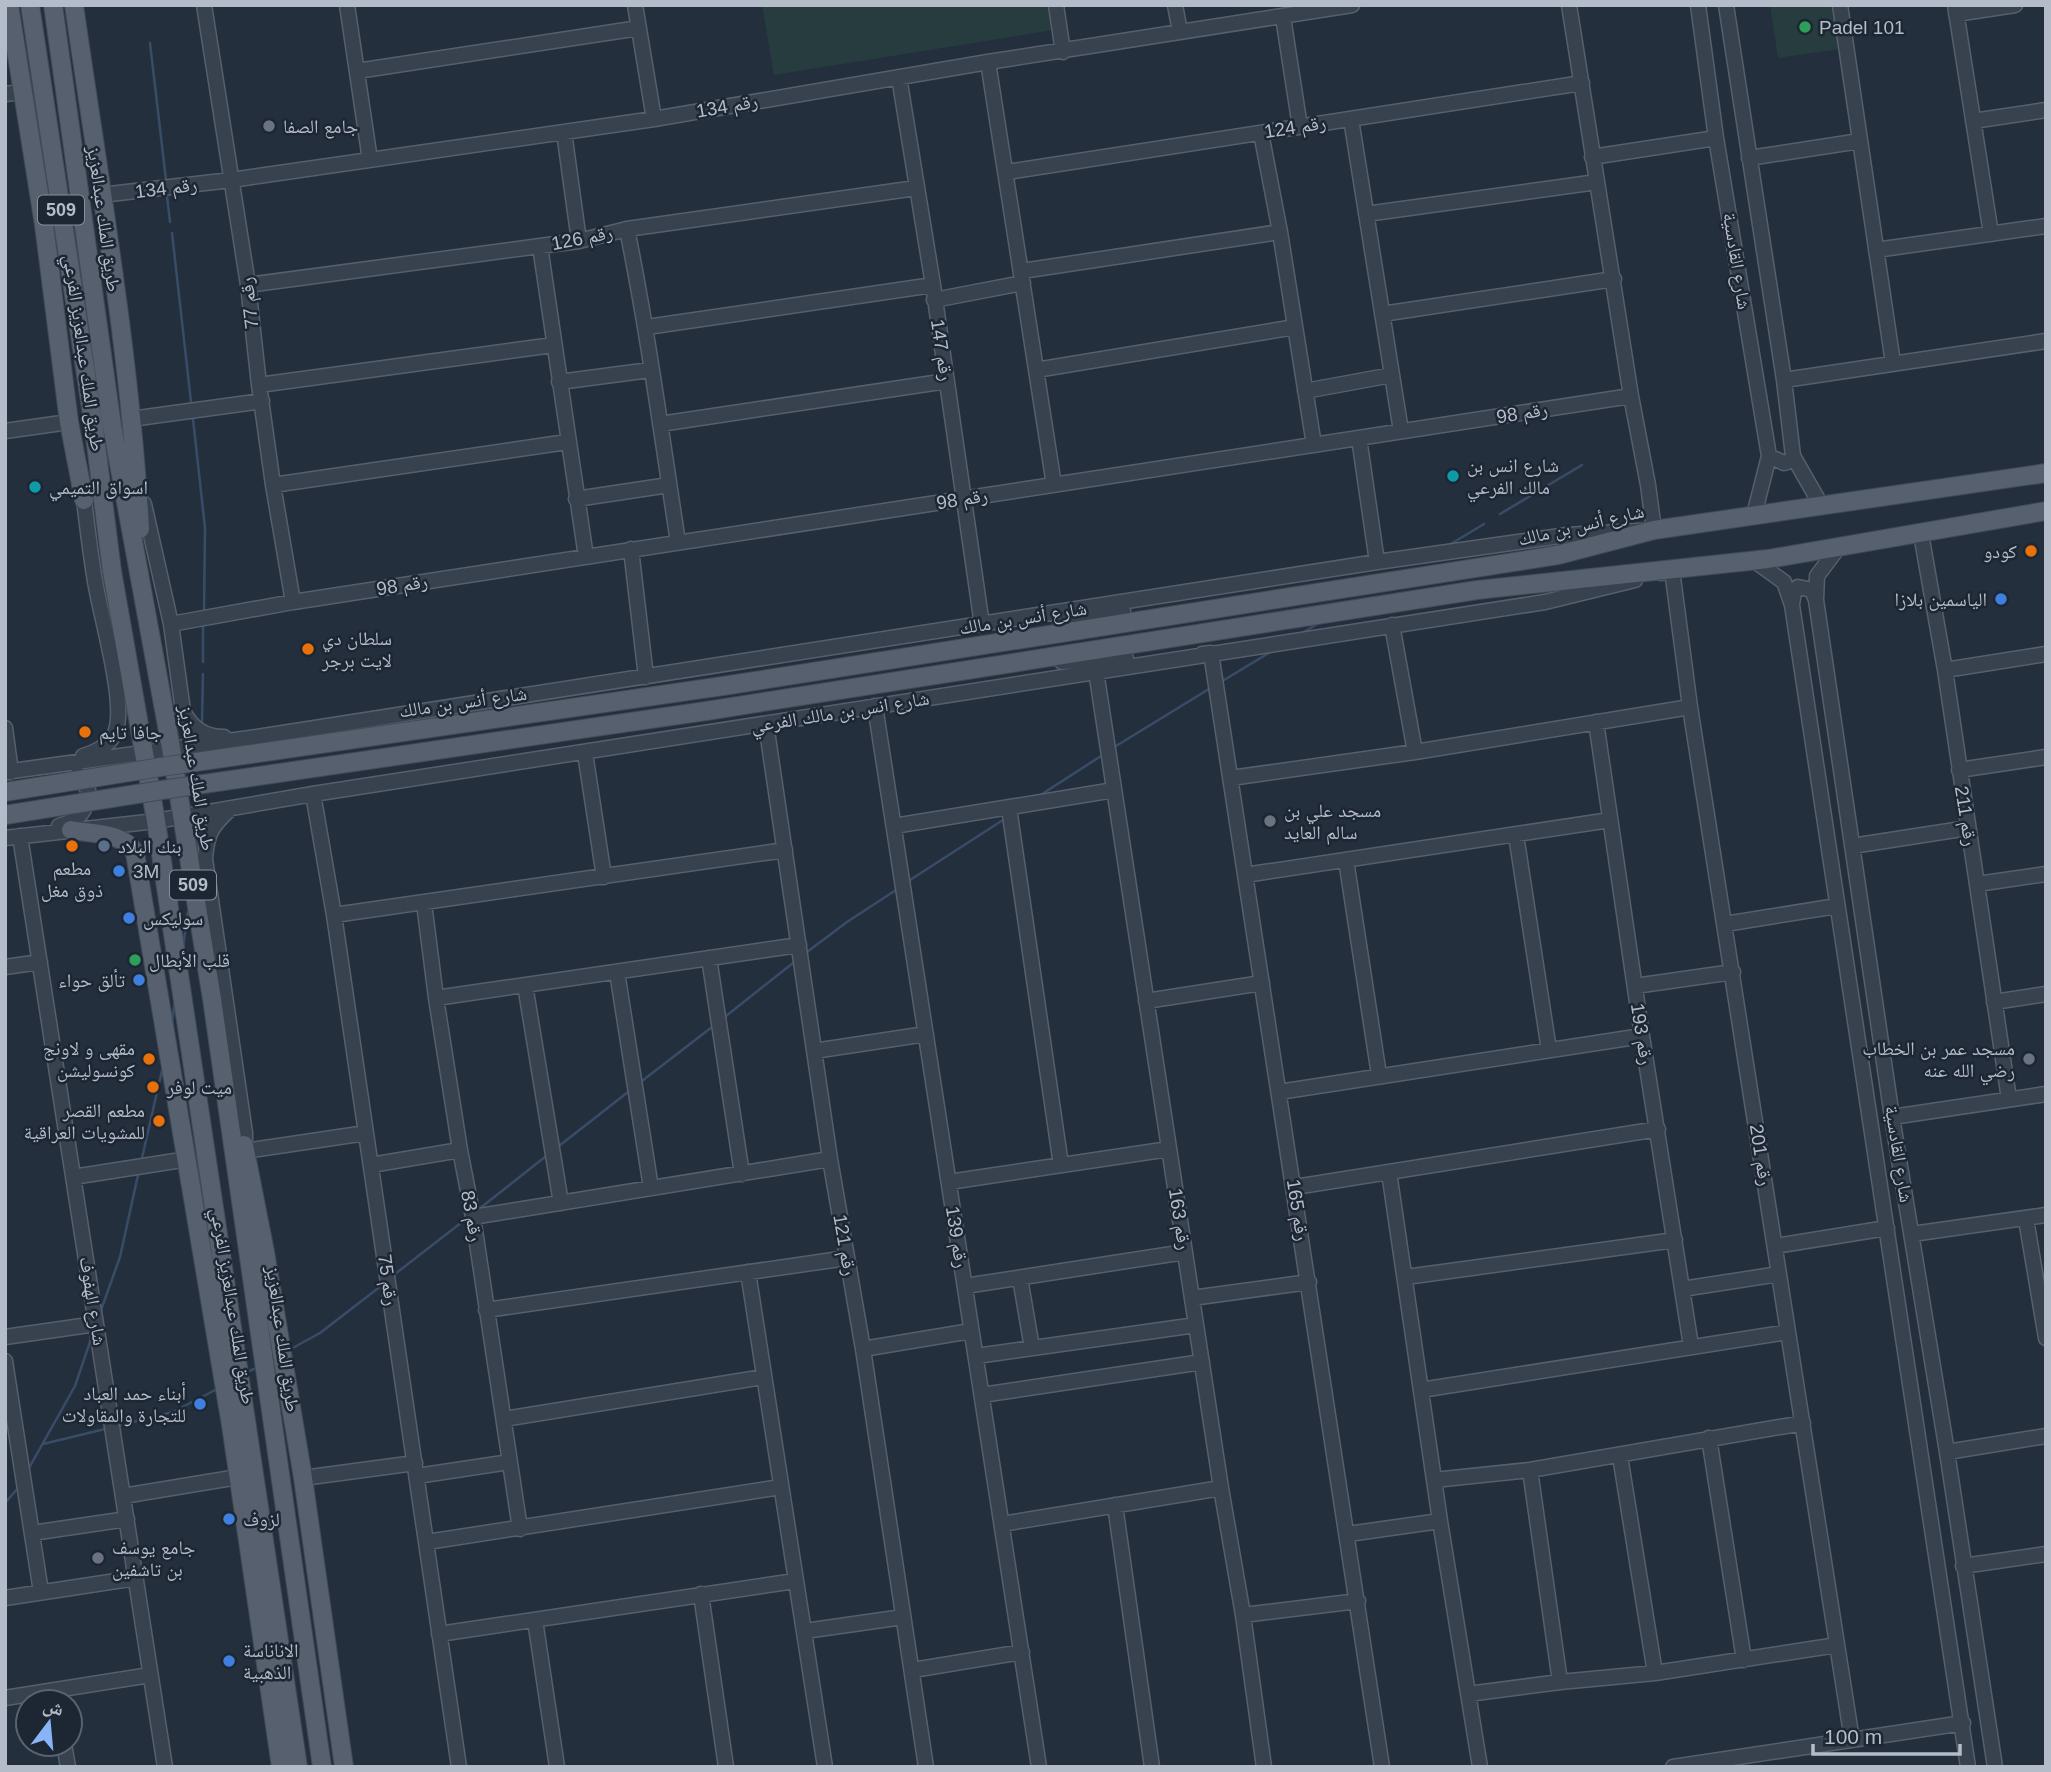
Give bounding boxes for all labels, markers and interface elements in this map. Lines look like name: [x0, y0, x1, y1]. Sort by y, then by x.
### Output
place label: Padel 101: [1819, 17, 1905, 38]
marker: Padel 101: [1797, 19, 1813, 35]
street label: رقم 134: [694, 90, 760, 124]
street label: رقم 124: [1263, 112, 1328, 144]
place label: جامع الصفا: [283, 116, 358, 139]
marker: جامع الصفا: [261, 118, 277, 134]
street label: طريق الملك عبدالعزيز: [82, 144, 125, 293]
street label: رقم 134: [134, 174, 198, 204]
road number: 509: [38, 196, 84, 224]
street label: شارع القادسية: [1718, 211, 1755, 311]
street label: رقم 126: [549, 222, 615, 256]
street label: طريق الملك عبدالعزيز الفرعي: [55, 253, 108, 453]
street label: رقم 77: [235, 276, 265, 330]
street label: رقم 147: [925, 318, 957, 383]
street label: رقم 98: [1495, 399, 1550, 429]
place label: شارع انس بن مالك الفرعي: [1467, 455, 1559, 502]
marker: شارع انس بن مالك الفرعي: [1445, 468, 1461, 484]
place label: اسواق التميمي: [49, 477, 148, 502]
marker: اسواق التميمي: [27, 479, 43, 495]
street label: رقم 98: [935, 485, 990, 515]
street label: شارع أنس بن مالك: [1516, 500, 1646, 551]
place label: كودو: [1983, 541, 2017, 563]
marker: كودو: [2023, 543, 2039, 559]
street label: رقم 98: [375, 571, 430, 601]
place label: الياسمين بلازا: [1895, 589, 1987, 611]
marker: الياسمين بلازا: [1993, 591, 2009, 607]
street label: شارع أنس بن مالك: [958, 597, 1088, 639]
place label: سلطان دي لايت برجر: [321, 628, 392, 672]
marker: سلطان دي لايت برجر: [300, 641, 316, 657]
street label: شارع أنس بن مالك: [398, 682, 528, 722]
street label: شارع انس بن مالك الفرعي: [749, 688, 931, 741]
street label: طريق الملك عبدالعزيز: [174, 703, 219, 852]
place label: جافا تايم: [99, 722, 162, 745]
marker: جافا تايم: [77, 724, 93, 740]
street label: رقم 211: [1949, 784, 1981, 848]
place label: مسجد علي بن سالم العايد: [1284, 800, 1381, 845]
marker: مسجد علي بن سالم العايد: [1262, 813, 1278, 829]
place label: بنك البلاد: [118, 836, 182, 857]
marker: مطعم ذوق مغل: [64, 838, 80, 854]
marker: بنك البلاد: [96, 838, 112, 854]
place label: مطعم ذوق مغل: [41, 858, 103, 902]
place label: 3M: [133, 861, 159, 882]
marker: 3M: [111, 863, 127, 879]
road number: 509: [170, 870, 216, 900]
place label: سوليكس: [143, 908, 203, 930]
marker: سوليكس: [121, 910, 137, 926]
place label: قلب الأبطال: [149, 950, 230, 972]
marker: قلب الأبطال: [127, 952, 143, 968]
place label: تألق حواء: [58, 969, 125, 992]
marker: تألق حواء: [131, 972, 147, 988]
street label: رقم 193: [1625, 1002, 1657, 1067]
place label: مقهى و لاونج كونسوليشن: [43, 1038, 135, 1082]
place label: مسجد عمر بن الخطاب رضي الله عنه: [1862, 1038, 2015, 1085]
marker: مقهى و لاونج كونسوليشن: [141, 1051, 157, 1067]
marker: مسجد عمر بن الخطاب رضي الله عنه: [2021, 1051, 2037, 1067]
place label: ميت لوفر: [166, 1077, 232, 1099]
marker: ميت لوفر: [145, 1079, 161, 1095]
place label: مطعم القصر للمشويات العراقية: [24, 1100, 145, 1144]
street label: شارع القادسية: [1880, 1104, 1917, 1204]
marker: مطعم القصر للمشويات العراقية: [151, 1113, 167, 1129]
street label: رقم 201: [1744, 1123, 1776, 1188]
street label: رقم 165: [1281, 1178, 1313, 1243]
street label: رقم 163: [1163, 1187, 1195, 1252]
street label: رقم 83: [455, 1189, 487, 1244]
street label: رقم 139: [940, 1205, 972, 1270]
street label: طريق الملك عبدالعزيز الفرعي: [202, 1206, 259, 1406]
street label: رقم 121: [827, 1212, 861, 1278]
street label: رقم 75: [372, 1253, 402, 1307]
street label: شارع الهفوف: [75, 1255, 110, 1347]
street label: طريق الملك عبدالعزيز: [261, 1264, 304, 1413]
place label: أبناء حمد العباد للتجارة والمقاولات: [62, 1382, 186, 1427]
marker: أبناء حمد العباد للتجارة والمقاولات: [192, 1396, 208, 1412]
place label: لزوف: [243, 1509, 280, 1531]
marker: لزوف: [221, 1511, 237, 1527]
place label: جامع يوسف بن تاشفين: [112, 1537, 195, 1581]
marker: جامع يوسف بن تاشفين: [90, 1550, 106, 1566]
place label: الاناناسة الذهبية: [243, 1640, 299, 1683]
marker: الاناناسة الذهبية: [221, 1653, 237, 1669]
north arrow: [14, 1688, 84, 1758]
text: ش: [41, 1694, 66, 1721]
scale bar: [1813, 1712, 1960, 1756]
text: 100 m: [1824, 1725, 1882, 1748]

